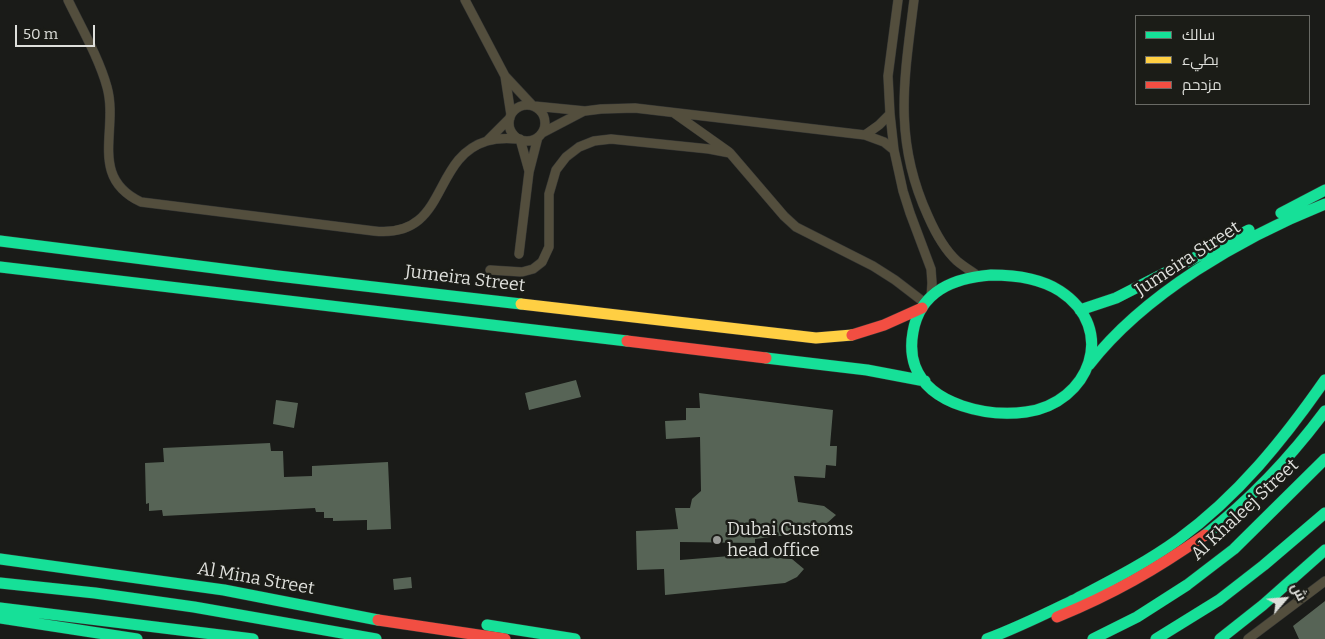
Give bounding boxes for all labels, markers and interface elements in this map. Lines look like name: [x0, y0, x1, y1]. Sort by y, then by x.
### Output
scale bar: [18, 15, 98, 47]
legend: [1135, 15, 1310, 105]
text: 50 m: [23, 25, 58, 43]
text: سالك: [1182, 26, 1215, 44]
text: بطيء: [1182, 51, 1219, 69]
text: مزدحم: [1182, 76, 1222, 94]
street label: Jumeira Street: [1131, 217, 1245, 301]
street label: Jumeira Street: [404, 261, 526, 297]
street label: Al Khaleej Street: [1187, 455, 1303, 565]
place label: Dubai Customs head office: [727, 519, 853, 562]
marker: Dubai Customs head office: [711, 534, 723, 546]
street label: Al Mina Street: [196, 558, 316, 600]
north arrow: [1260, 574, 1310, 624]
text: ش: [1287, 580, 1310, 604]

